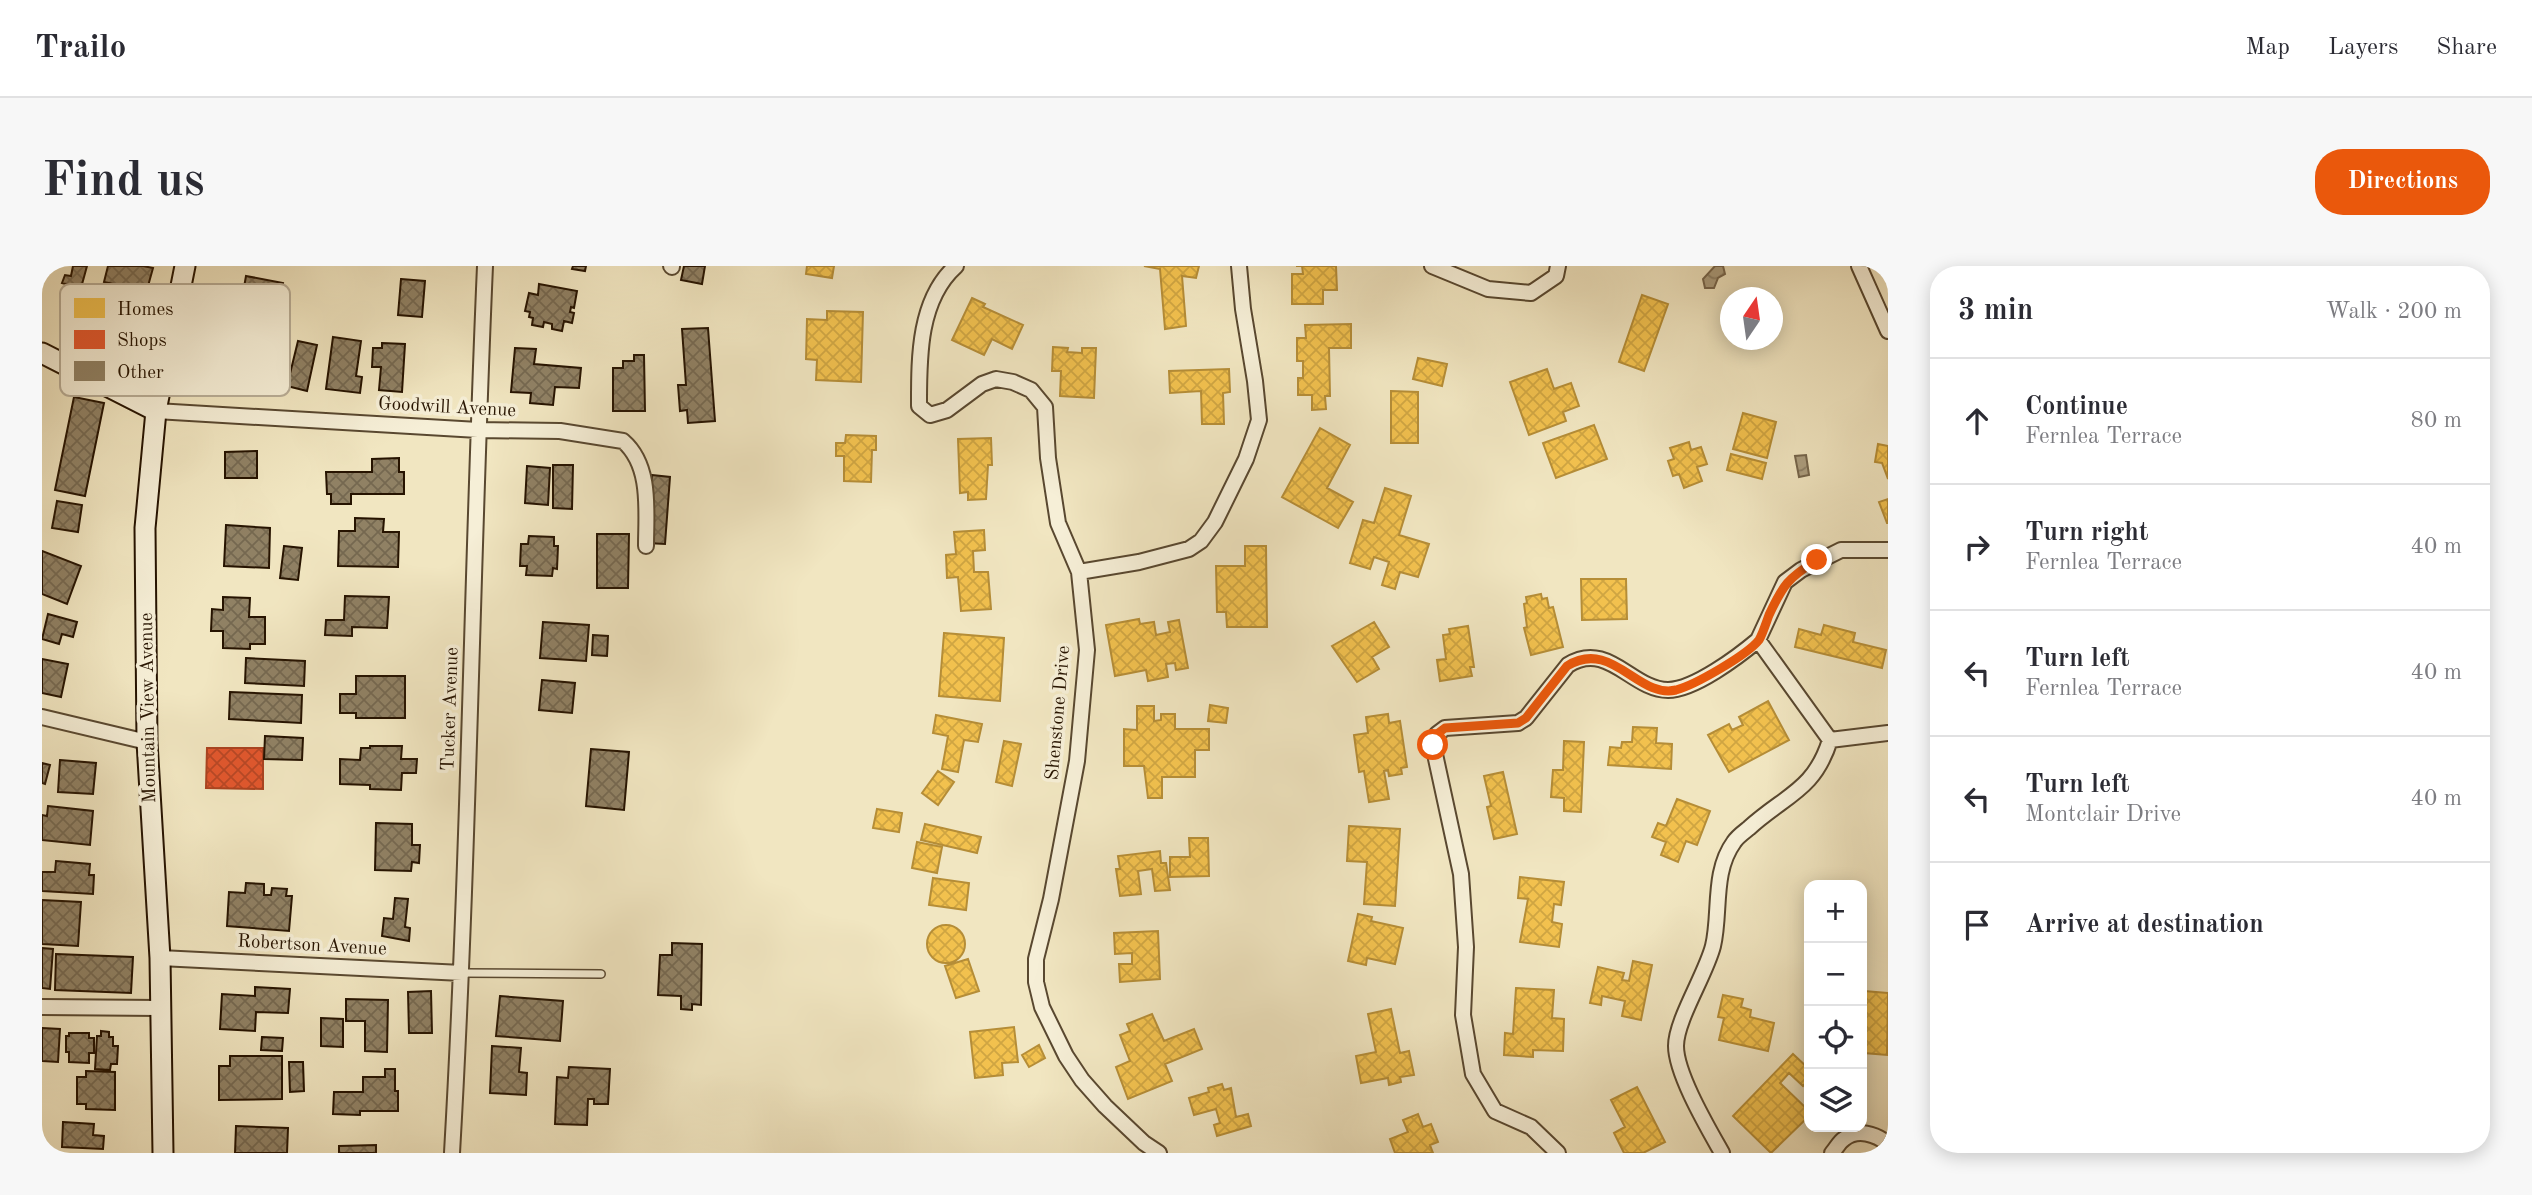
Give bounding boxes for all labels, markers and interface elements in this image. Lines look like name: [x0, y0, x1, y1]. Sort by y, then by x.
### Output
text: Trailo: [35, 32, 126, 65]
text: Map: [2246, 36, 2290, 60]
text: Layers: [2328, 36, 2398, 60]
text: Share: [2436, 36, 2497, 60]
button: Directions: [2315, 149, 2490, 215]
text: Find us: [42, 158, 205, 207]
legend: [60, 284, 290, 396]
north arrow: [1720, 287, 1783, 350]
text: 3 min: [1958, 296, 2033, 326]
text: Walk · 200 m: [2326, 300, 2462, 323]
text: Homes: [117, 301, 173, 320]
text: Shops: [117, 332, 167, 351]
text: Other: [117, 364, 164, 383]
text: Continue: [2025, 394, 2128, 420]
street label: Goodwill Avenue: [377, 395, 517, 421]
icon: ahead: [1958, 402, 1996, 440]
text: 80 m: [2411, 409, 2462, 432]
text: Fernlea Terrace: [2025, 425, 2182, 448]
text: Turn right: [2025, 520, 2148, 546]
icon: right: [1958, 528, 1996, 566]
text: 40 m: [2411, 535, 2462, 558]
route end: [1801, 544, 1832, 575]
text: Fernlea Terrace: [2025, 551, 2182, 574]
street label: Mountain View Avenue: [138, 613, 160, 803]
street label: Shenstone Drive: [1044, 645, 1074, 781]
text: Turn left: [2025, 646, 2130, 672]
street label: Tucker Avenue: [439, 647, 463, 771]
icon: left: [1958, 654, 1996, 692]
text: 40 m: [2411, 661, 2462, 684]
text: Fernlea Terrace: [2025, 677, 2182, 700]
route start: [1417, 729, 1448, 760]
text: Turn left: [2025, 772, 2130, 798]
icon: left: [1958, 780, 1996, 818]
text: 40 m: [2411, 787, 2462, 810]
text: Montclair Drive: [2025, 803, 2181, 826]
map controls: [1804, 880, 1867, 1132]
button: +: [1804, 880, 1867, 943]
icon: arrive: [1958, 906, 1996, 944]
text: Arrive at destination: [2025, 912, 2264, 938]
street label: Robertson Avenue: [237, 933, 387, 959]
button: −: [1804, 943, 1867, 1006]
button: locate: [1804, 1006, 1867, 1069]
button: layers: [1804, 1069, 1867, 1132]

